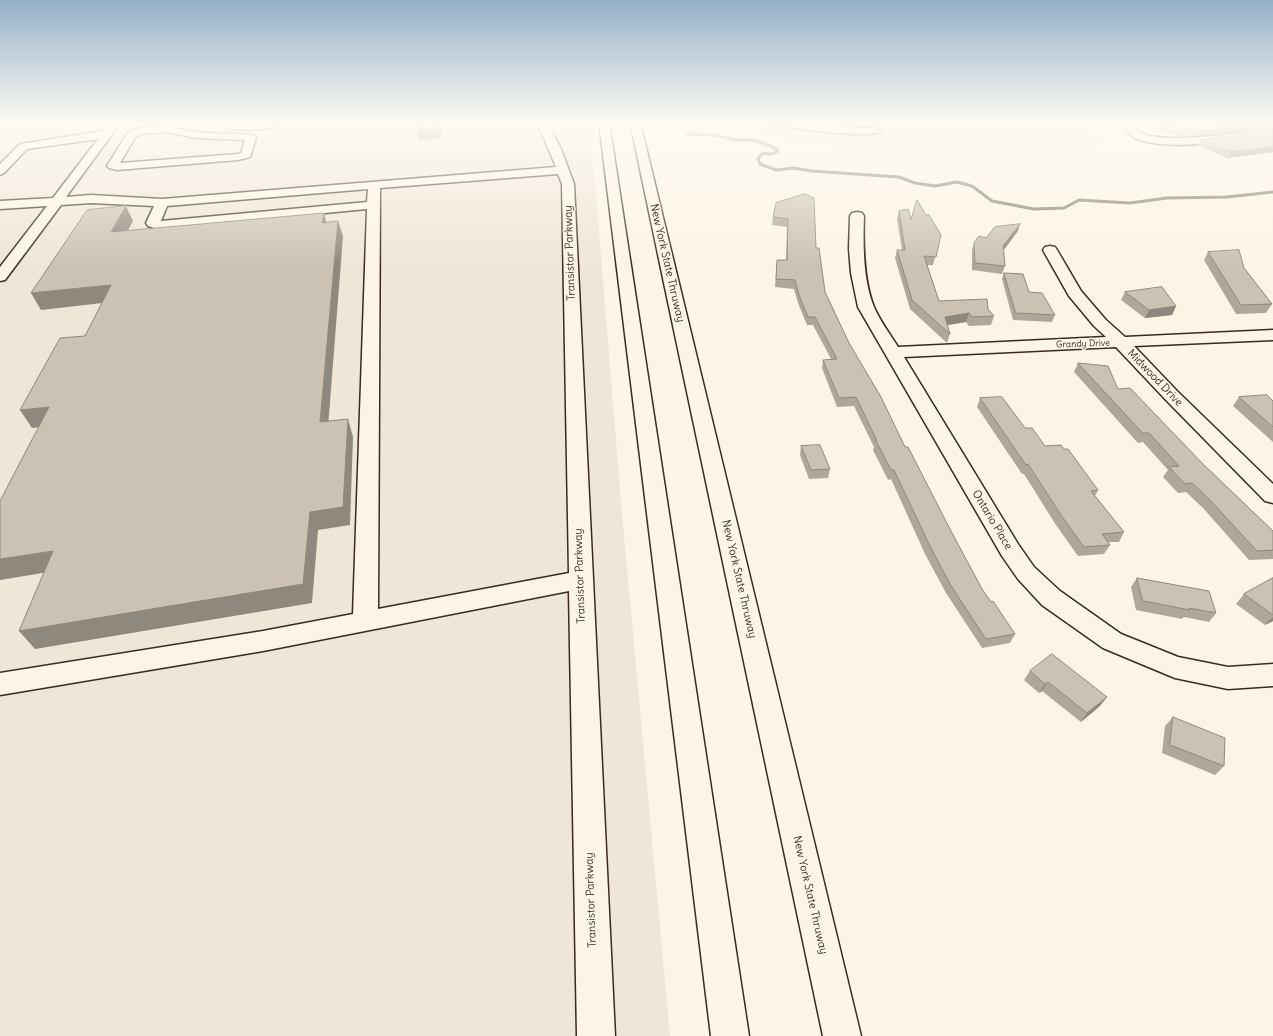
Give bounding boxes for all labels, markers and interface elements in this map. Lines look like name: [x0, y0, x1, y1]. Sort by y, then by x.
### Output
street label: New York State Thruway: [647, 202, 687, 324]
street label: Transistor Parkway: [562, 205, 578, 301]
street label: Grandy Drive: [1056, 338, 1110, 350]
street label: Midwood Drive: [1125, 347, 1185, 409]
street label: Ontario Place: [969, 488, 1015, 552]
street label: New York State Thruway: [719, 518, 759, 640]
street label: Transistor Parkway: [572, 528, 588, 624]
street label: New York State Thruway: [790, 834, 830, 956]
street label: Transistor Parkway: [583, 852, 599, 948]

